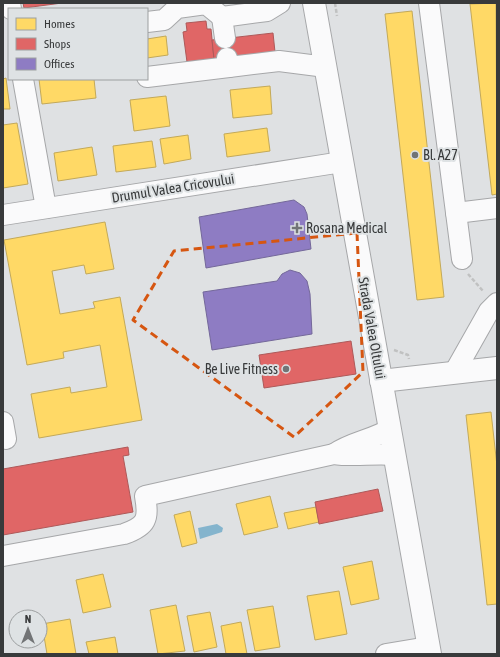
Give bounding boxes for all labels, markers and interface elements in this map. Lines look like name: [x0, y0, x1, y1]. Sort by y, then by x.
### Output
legend: [8, 8, 148, 80]
text: Homes: [44, 17, 75, 31]
text: Shops: [44, 37, 70, 51]
text: Offices: [44, 57, 74, 71]
place label: Bl. A27: [423, 147, 458, 163]
marker: Bl. A27: [410, 150, 420, 160]
street label: Drumul Valea Cricovului: [111, 170, 235, 206]
place label: Rosana Medical: [306, 220, 387, 236]
marker: Rosana Medical: [291, 222, 303, 234]
street label: Strada Valea Oltului: [355, 276, 389, 380]
place label: Be Live Fitness: [205, 361, 278, 377]
marker: Be Live Fitness: [281, 364, 291, 374]
north arrow: [8, 609, 48, 649]
text: N: [25, 613, 31, 625]

